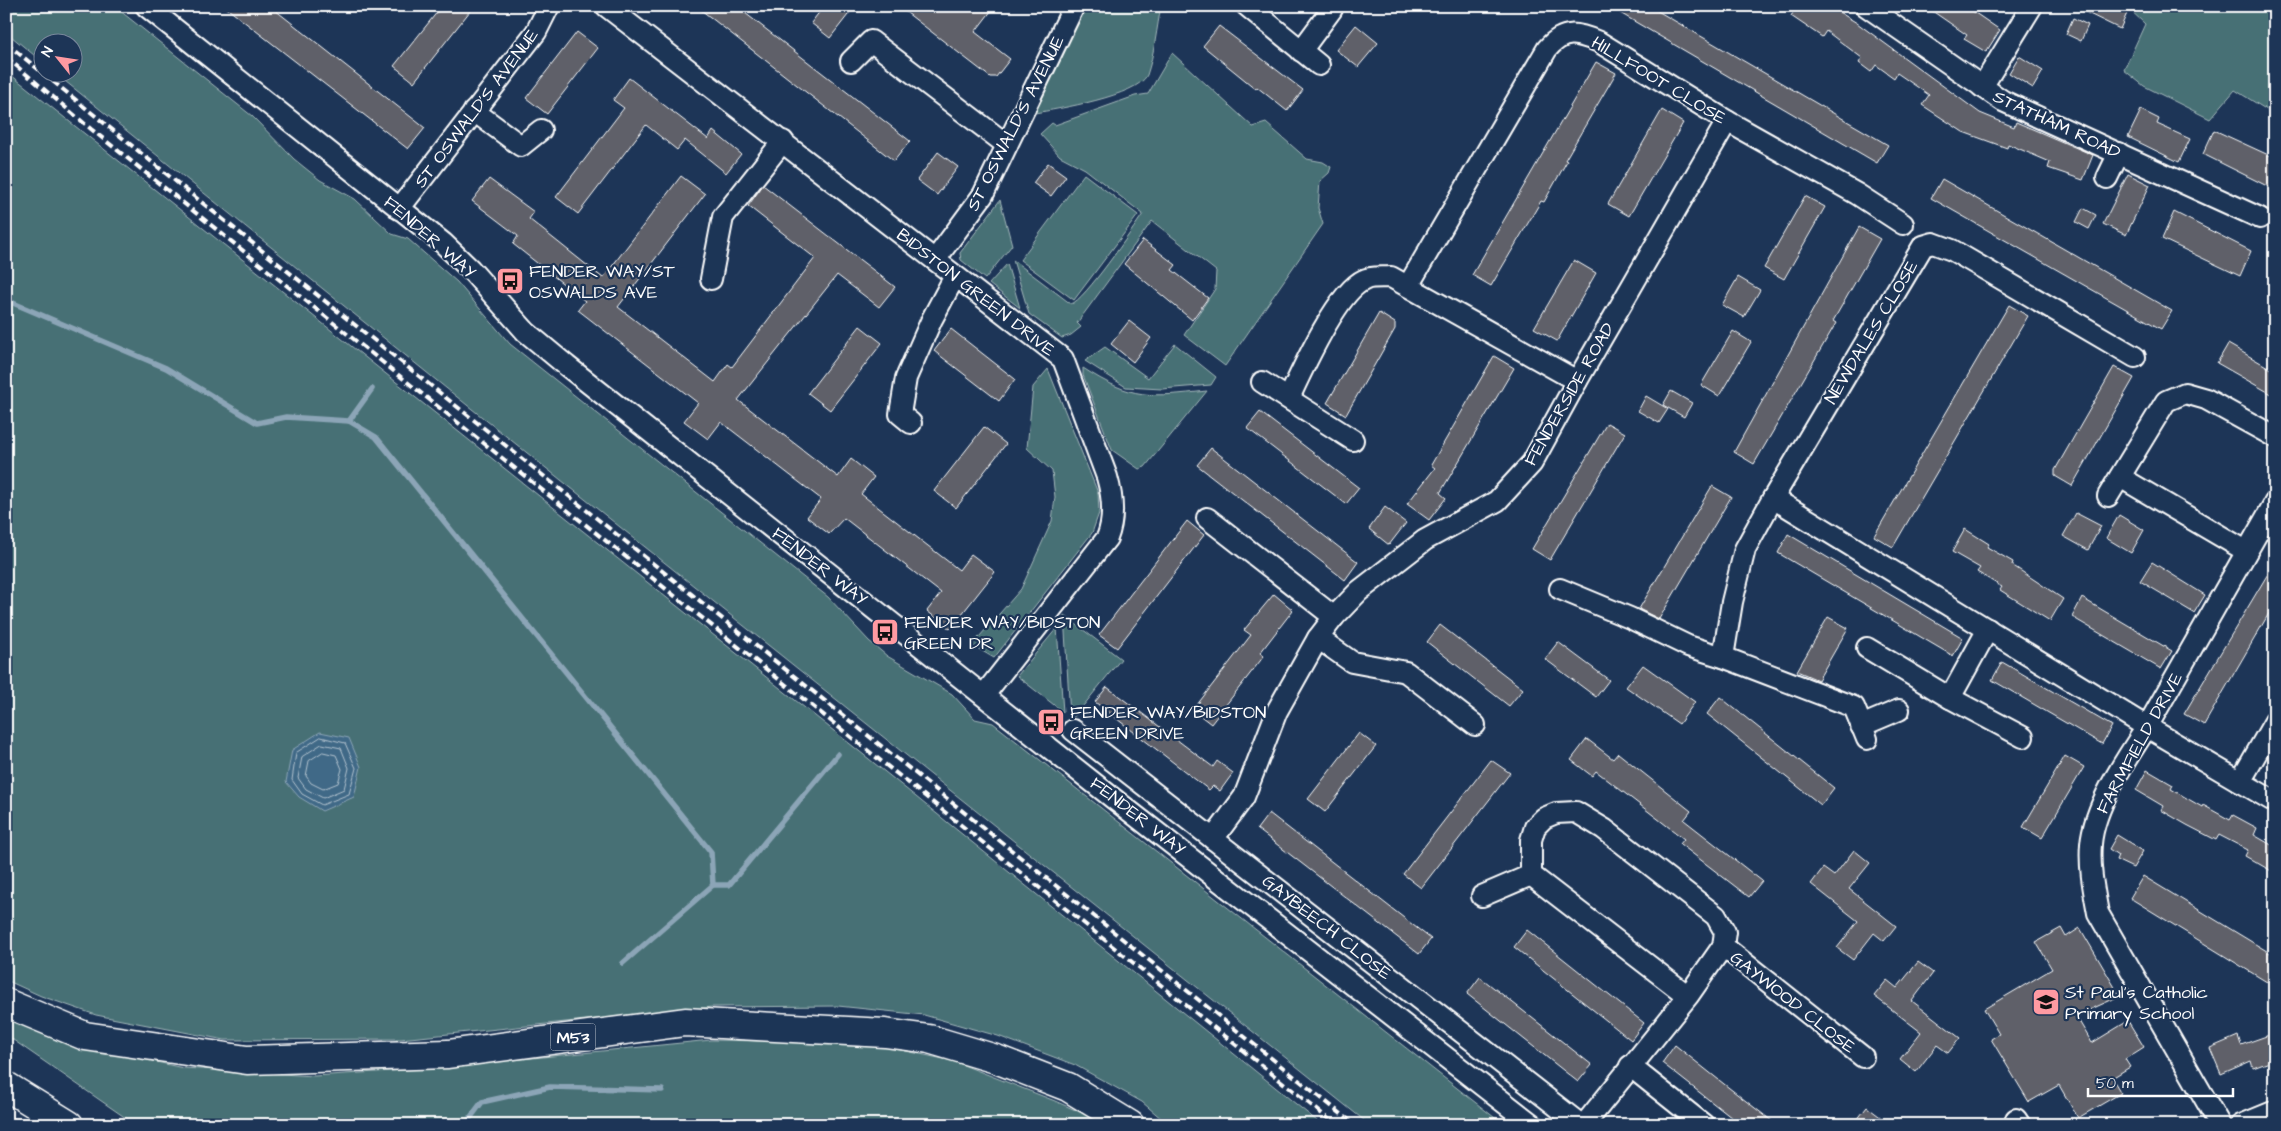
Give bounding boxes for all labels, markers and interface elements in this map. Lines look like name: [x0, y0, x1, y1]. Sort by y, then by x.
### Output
street label: ST OSWALD'S AVENUE: [408, 23, 545, 193]
street label: HILLFOOT CLOSE: [1587, 30, 1731, 131]
street label: ST OSWALD'S AVENUE: [960, 31, 1071, 215]
north arrow: [32, 32, 82, 82]
text: N: [37, 43, 59, 61]
street label: STATHAM ROAD: [1989, 84, 2125, 165]
street label: FENDER WAY: [378, 190, 481, 285]
street label: BIDSTON GREEN DRIVE: [891, 223, 1060, 362]
street label: NEWDALES CLOSE: [1819, 255, 1924, 409]
place label: FENDER WAY/ST OSWALDS AVE: [529, 259, 676, 305]
bus stop icon: FENDER WAY/ST OSWALDS AVE: [495, 266, 525, 296]
street label: FENDERSIDE ROAD: [1518, 318, 1621, 470]
street label: FENDER WAY: [767, 521, 873, 612]
place label: FENDER WAY/BIDSTON GREEN DR: [904, 610, 1100, 656]
bus stop icon: FENDER WAY/BIDSTON GREEN DR: [870, 617, 900, 647]
street label: FARMFIELD DRIVE: [2090, 668, 2189, 818]
place label: FENDER WAY/BIDSTON GREEN DRIVE: [1070, 700, 1266, 746]
bus stop icon: FENDER WAY/BIDSTON GREEN DRIVE: [1036, 707, 1066, 737]
street label: FENDER WAY: [1085, 771, 1191, 862]
street label: GAYBEECH CLOSE: [1257, 869, 1397, 986]
street label: GAYWOOD CLOSE: [1725, 945, 1861, 1060]
place label: St Paul's Catholic Primary School: [2065, 980, 2208, 1027]
school or university icon: St Paul's Catholic Primary School: [2031, 987, 2061, 1017]
road number: M53: [550, 1024, 596, 1050]
scale bar: [2088, 1066, 2234, 1098]
text: 50 m: [2096, 1073, 2134, 1094]

